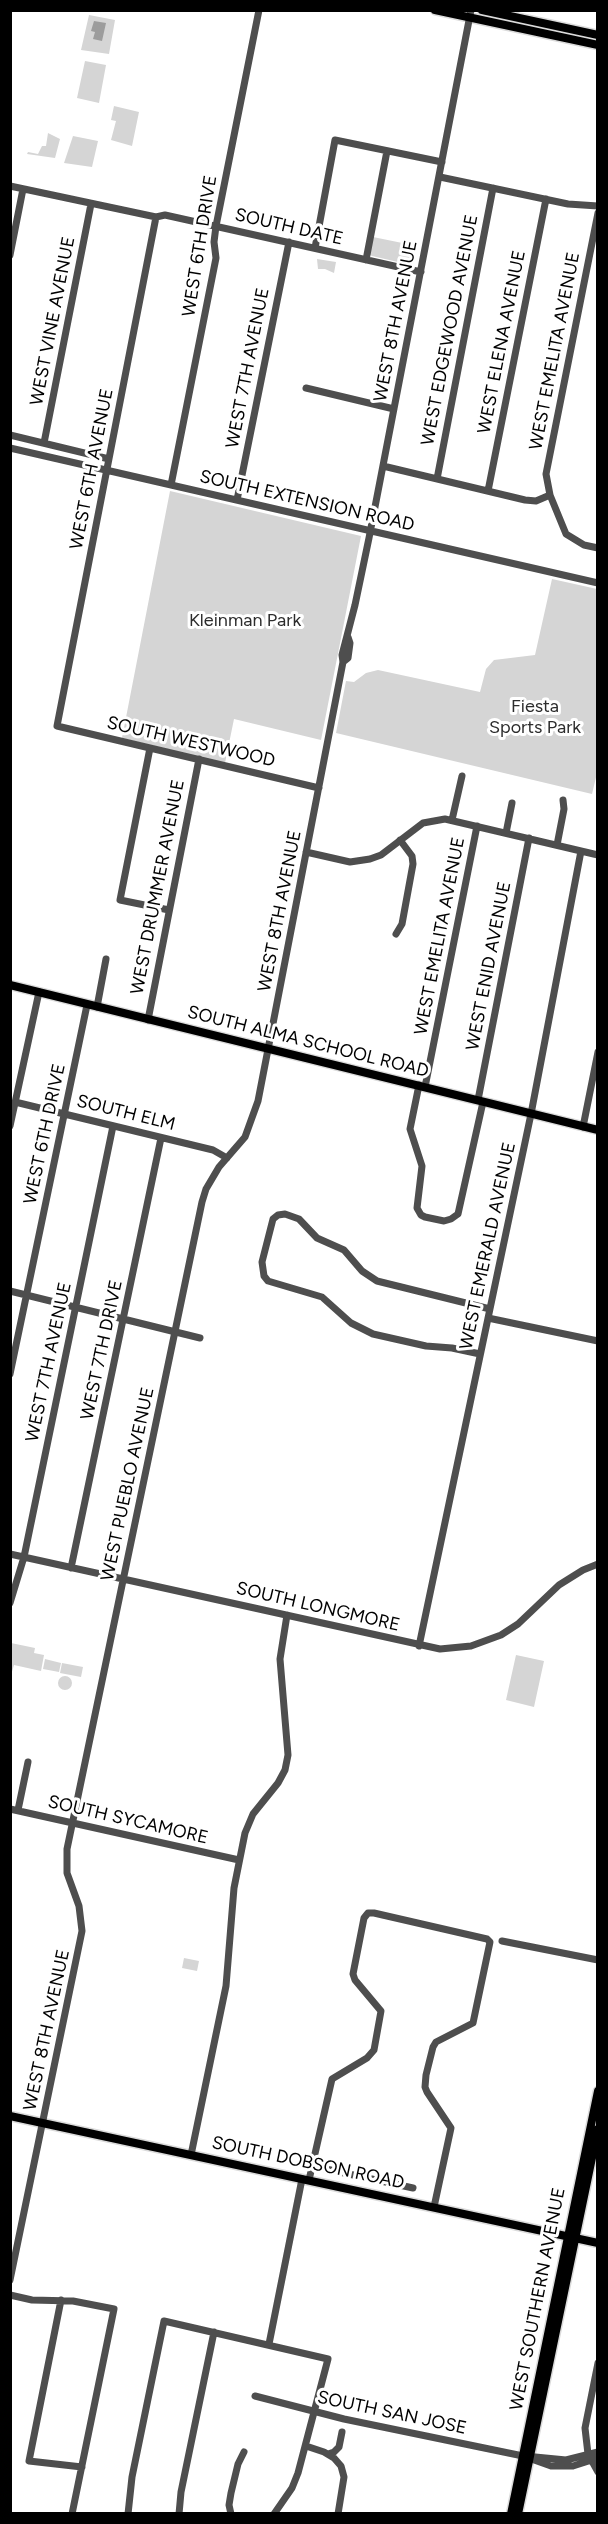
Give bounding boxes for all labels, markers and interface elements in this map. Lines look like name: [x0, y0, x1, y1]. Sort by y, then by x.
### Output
street label: WEST 6TH DRIVE: [178, 174, 222, 318]
street label: SOUTH DATE: [233, 204, 345, 250]
street label: WEST EDGEWOOD AVENUE: [417, 213, 483, 447]
street label: WEST VINE AVENUE: [26, 235, 80, 407]
street label: WEST 8TH AVENUE: [370, 238, 422, 404]
street label: WEST ELENA AVENUE: [474, 248, 530, 436]
street label: WEST EMELITA AVENUE: [525, 250, 585, 452]
street label: WEST 7TH AVENUE: [222, 286, 274, 450]
street label: WEST 6TH AVENUE: [66, 387, 118, 551]
street label: SOUTH EXTENSION ROAD: [197, 466, 417, 536]
park label: Kleinman Park: [189, 610, 301, 632]
park label: Fiesta Sports Park: [489, 696, 581, 738]
street label: SOUTH WESTWOOD: [105, 712, 277, 772]
street label: WEST DRUMMER AVENUE: [127, 778, 189, 996]
street label: WEST 8TH AVENUE: [254, 828, 306, 994]
street label: WEST EMELITA AVENUE: [410, 835, 470, 1037]
street label: WEST ENID AVENUE: [462, 880, 516, 1052]
street label: SOUTH ALMA SCHOOL ROAD: [185, 1002, 431, 1082]
street label: WEST 6TH DRIVE: [20, 1062, 70, 1206]
street label: SOUTH ELM: [75, 1090, 177, 1136]
street label: WEST EMERALD AVENUE: [455, 1140, 521, 1352]
street label: WEST 7TH DRIVE: [77, 1278, 127, 1422]
street label: WEST 7TH AVENUE: [22, 1280, 76, 1444]
street label: WEST PUEBLO AVENUE: [97, 1385, 159, 1583]
street label: SOUTH LONGMORE: [234, 1578, 402, 1636]
street label: SOUTH SYCAMORE: [46, 1791, 210, 1849]
street label: WEST 8TH AVENUE: [19, 1947, 75, 2113]
street label: SOUTH DOBSON ROAD: [210, 2132, 406, 2194]
street label: WEST SOUTHERN AVENUE: [506, 2186, 570, 2412]
street label: SOUTH SAN JOSE: [315, 2387, 469, 2439]

